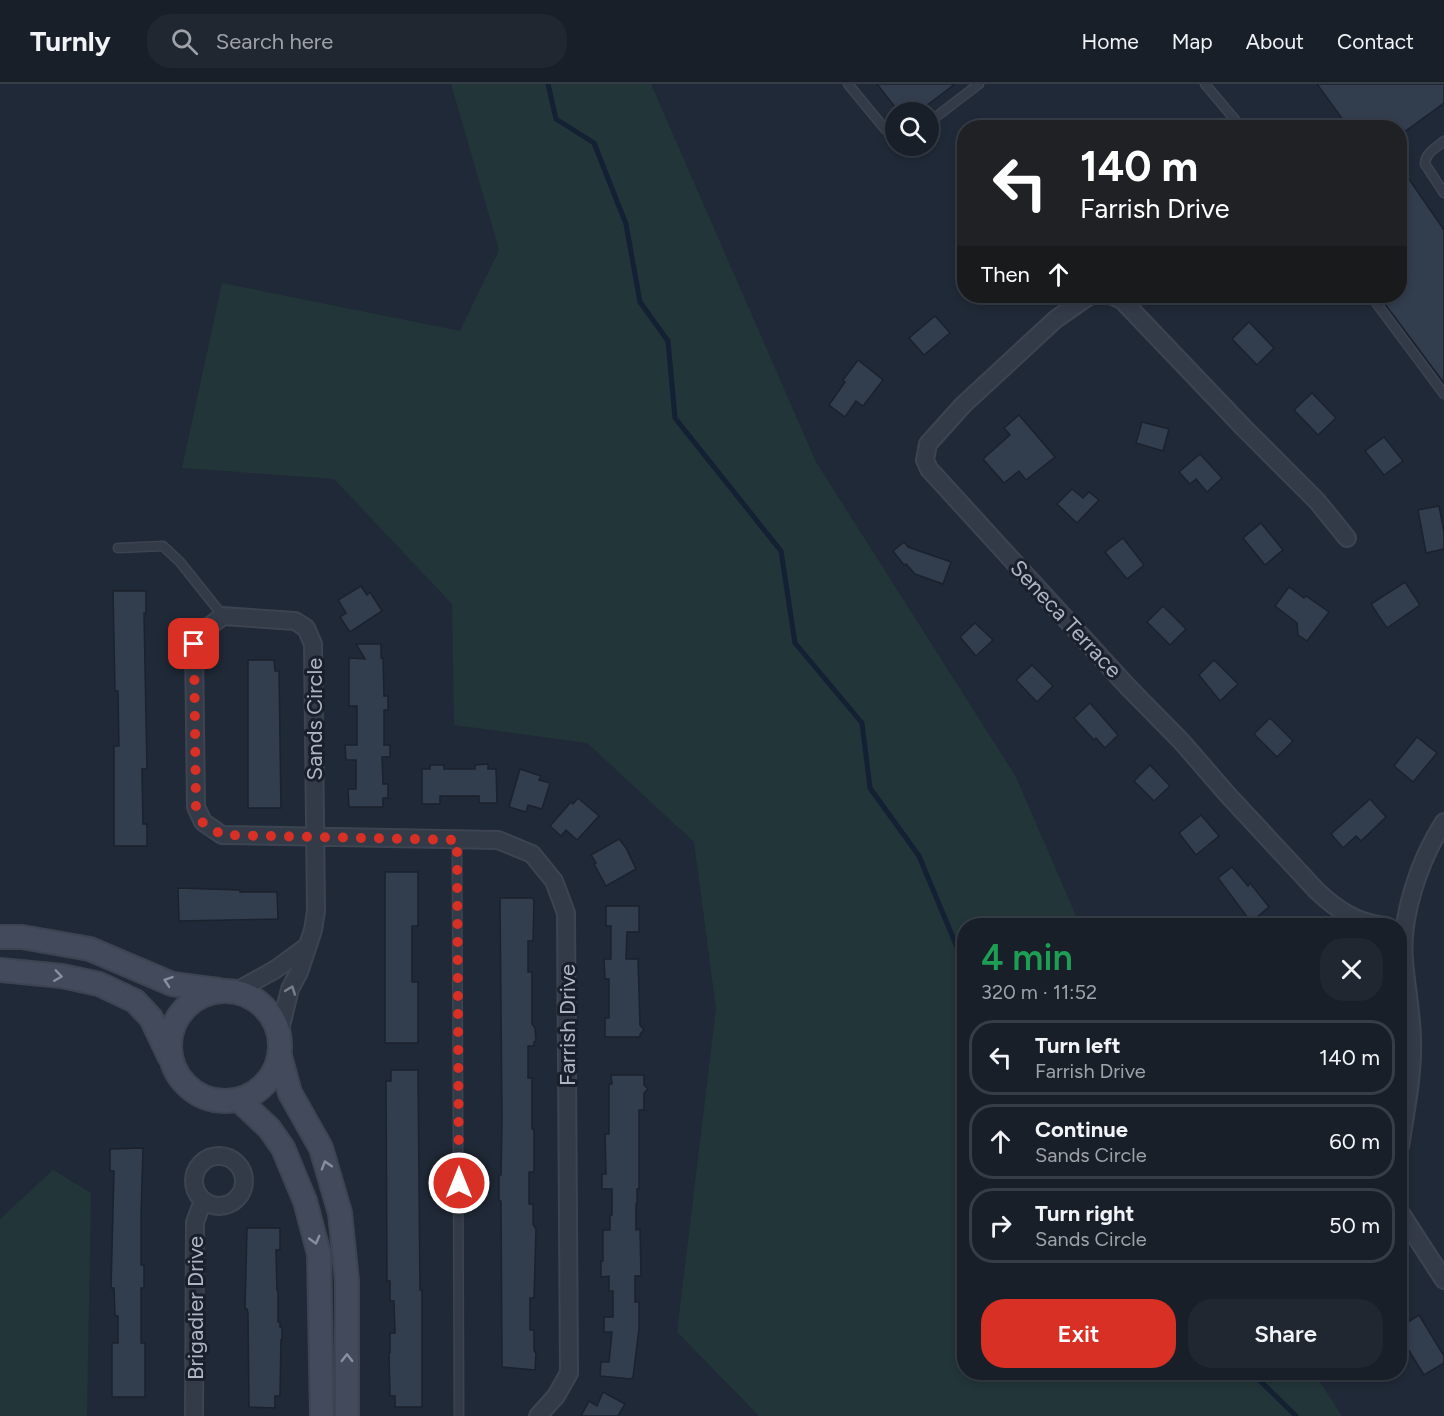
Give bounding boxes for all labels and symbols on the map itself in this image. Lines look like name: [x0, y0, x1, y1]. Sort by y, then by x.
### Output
street label: Seneca Terrace: [1005, 555, 1127, 683]
pin: [168, 618, 219, 669]
street label: Sands Circle: [301, 658, 328, 780]
street label: Farrish Drive: [554, 964, 581, 1086]
one-way arrow: [54, 969, 63, 981]
one-way arrow: [163, 976, 174, 989]
one-way arrow: [283, 985, 296, 996]
position arrow: [427, 1151, 491, 1215]
one-way arrow: [321, 1160, 333, 1171]
one-way arrow: [308, 1235, 321, 1245]
street label: Brigadier Drive: [182, 1236, 209, 1380]
one-way arrow: [341, 1353, 353, 1362]

